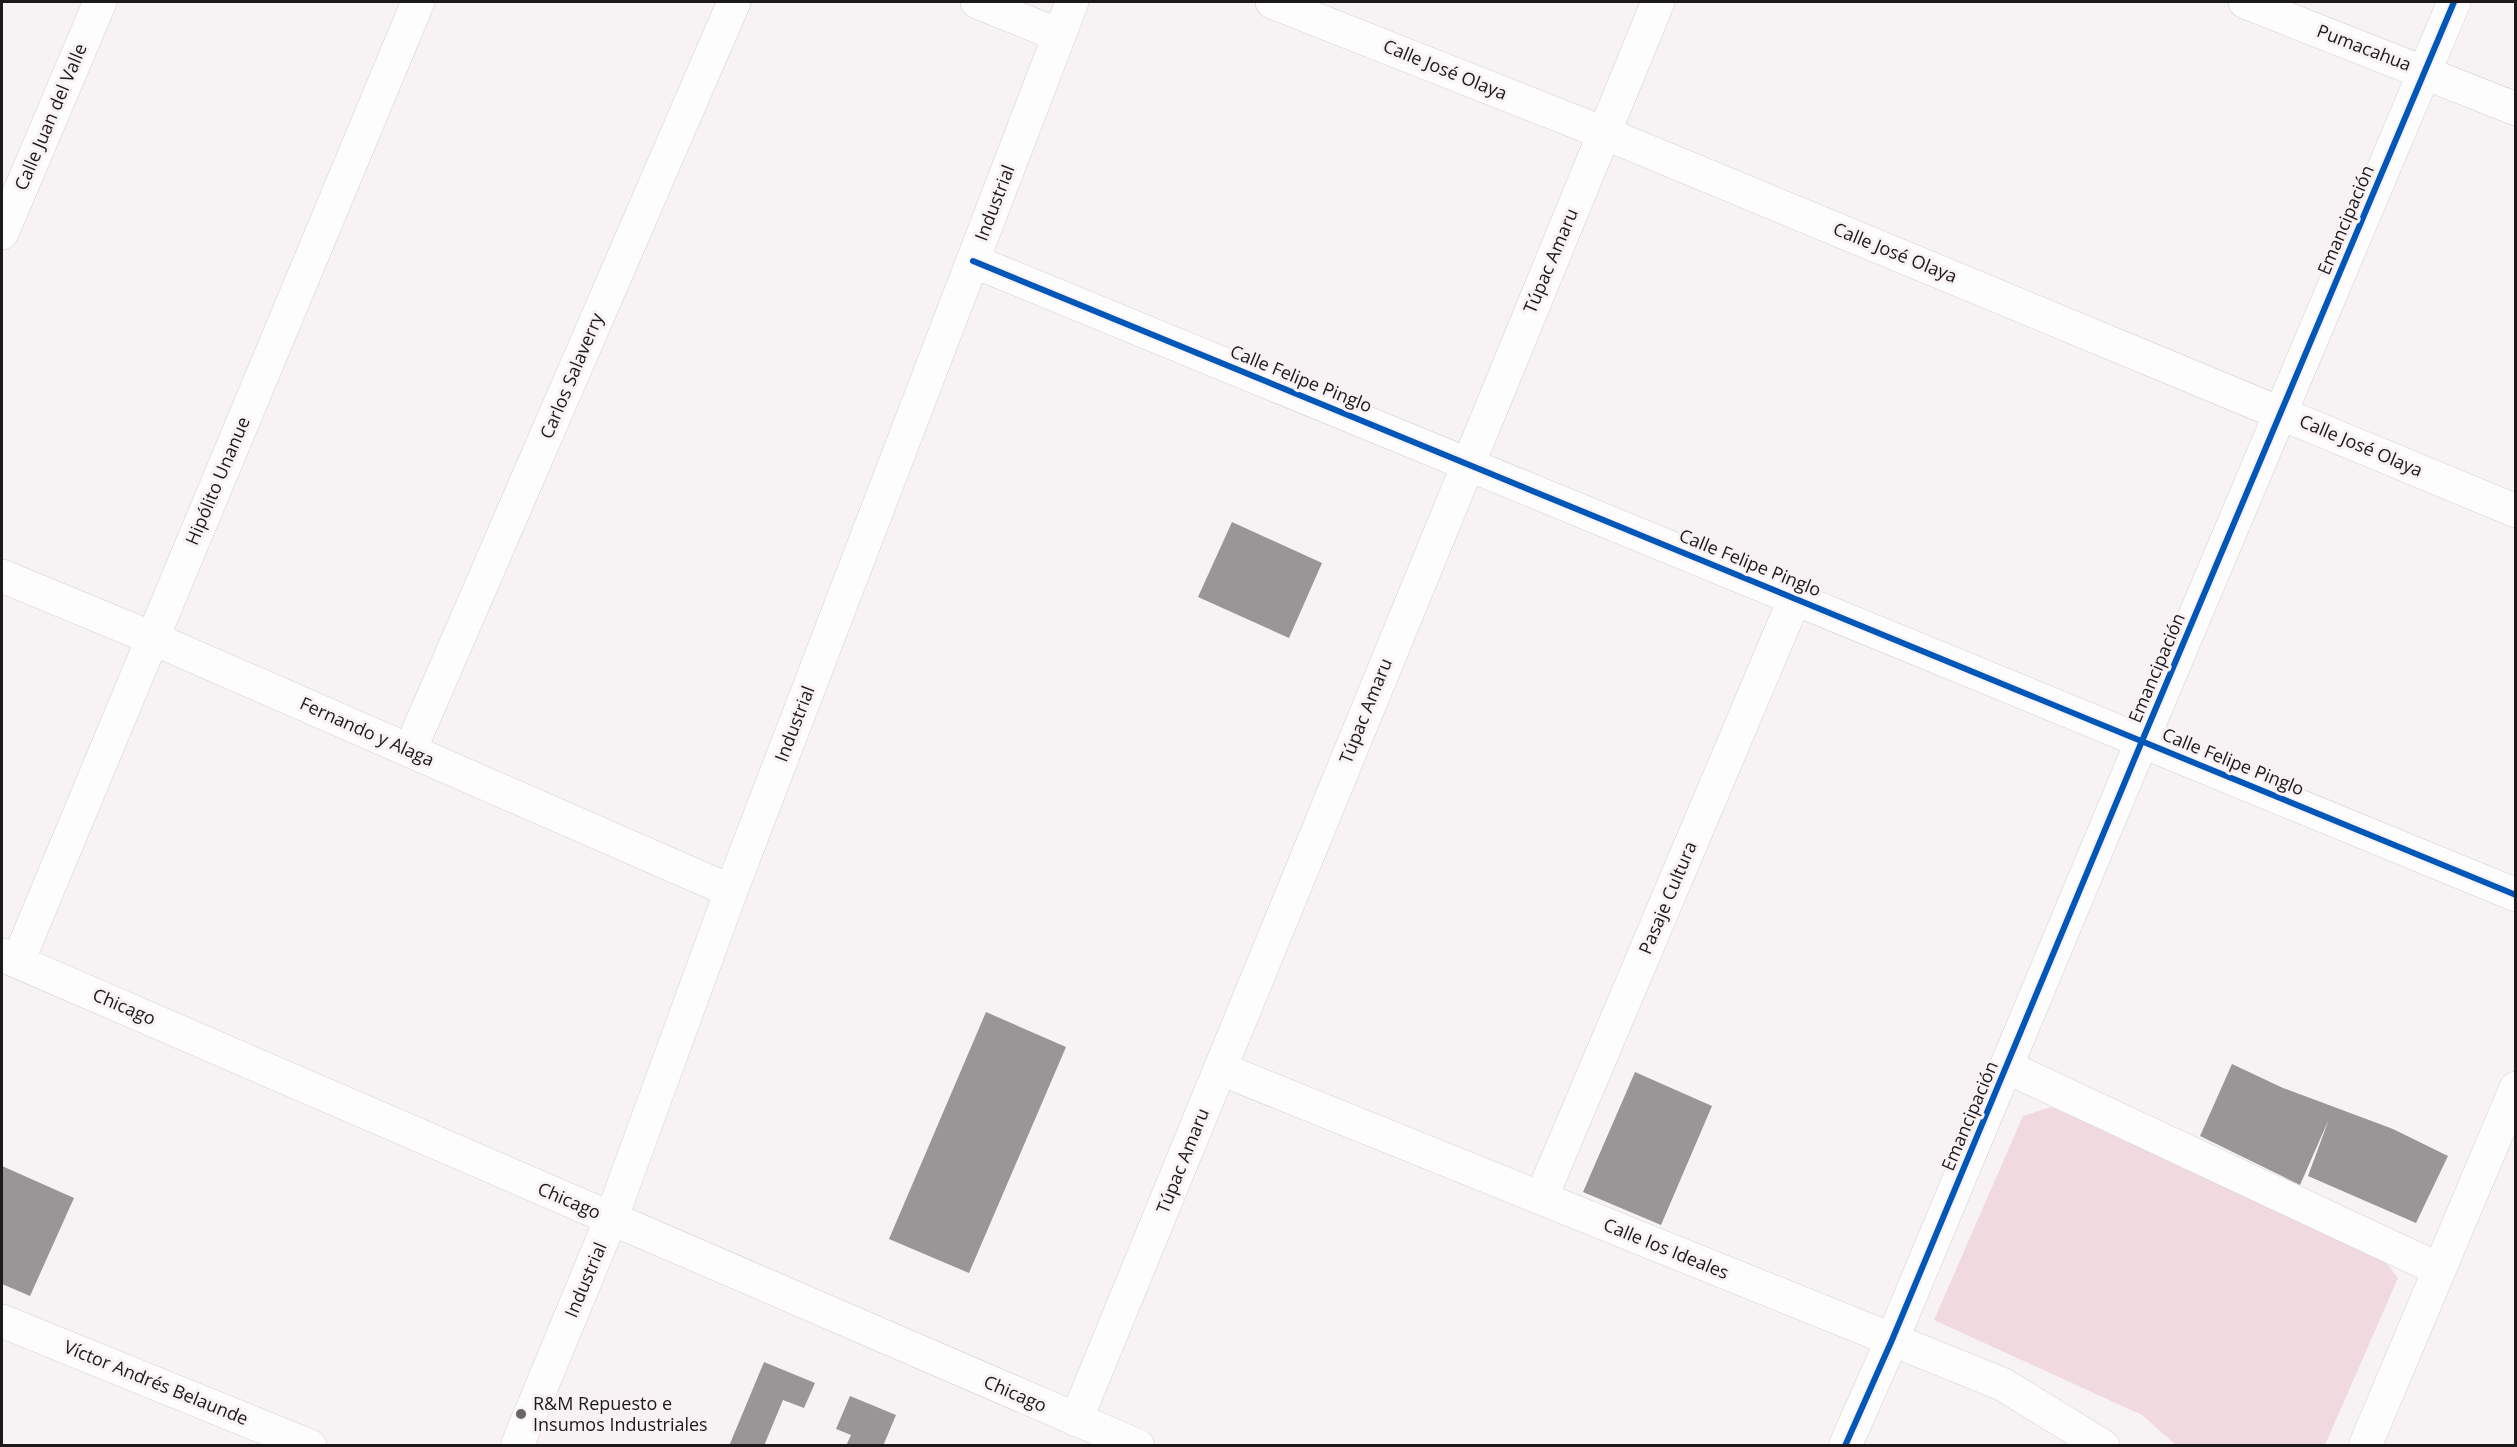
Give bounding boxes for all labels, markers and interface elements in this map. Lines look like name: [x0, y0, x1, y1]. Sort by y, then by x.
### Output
street label: Pumacahua: [2314, 18, 2415, 76]
street label: Calle José Olaya: [1380, 33, 1511, 105]
street label: Calle Juan del Valle: [8, 40, 92, 194]
street label: Industrial: [969, 161, 1020, 244]
street label: Emancipación: [2311, 161, 2379, 278]
street label: Túpac Amaru: [1517, 205, 1583, 317]
street label: Calle José Olaya: [1830, 216, 1961, 288]
street label: Carlos Salaverry: [534, 308, 609, 442]
street label: Calle Felipe Pinglo: [1227, 339, 1376, 417]
street label: Calle José Olaya: [2296, 408, 2427, 482]
street label: Hipólito Unanue: [179, 413, 255, 548]
street label: Calle Felipe Pinglo: [1676, 523, 1825, 601]
street label: Emancipación: [2122, 609, 2190, 726]
street label: Túpac Amaru: [1333, 654, 1397, 767]
street label: Industrial: [769, 682, 820, 765]
street label: Fernando y Alaga: [296, 691, 438, 771]
street label: Calle Felipe Pinglo: [2159, 722, 2308, 800]
street label: Pasaje Cultura: [1632, 837, 1702, 958]
street label: Chicago: [89, 982, 160, 1030]
street label: Emancipación: [1935, 1057, 2003, 1174]
street label: Túpac Amaru: [1150, 1104, 1214, 1217]
street label: Chicago: [534, 1176, 605, 1224]
street label: Calle los Ideales: [1600, 1212, 1733, 1284]
street label: Industrial: [558, 1238, 612, 1321]
street label: Víctor Andrés Belaunde: [61, 1334, 252, 1430]
street label: Chicago: [980, 1369, 1051, 1417]
place label: R&M Repuesto e Insumos Industriales: [533, 1391, 708, 1436]
marker: R&M Repuesto e Insumos Industriales: [514, 1407, 528, 1421]

